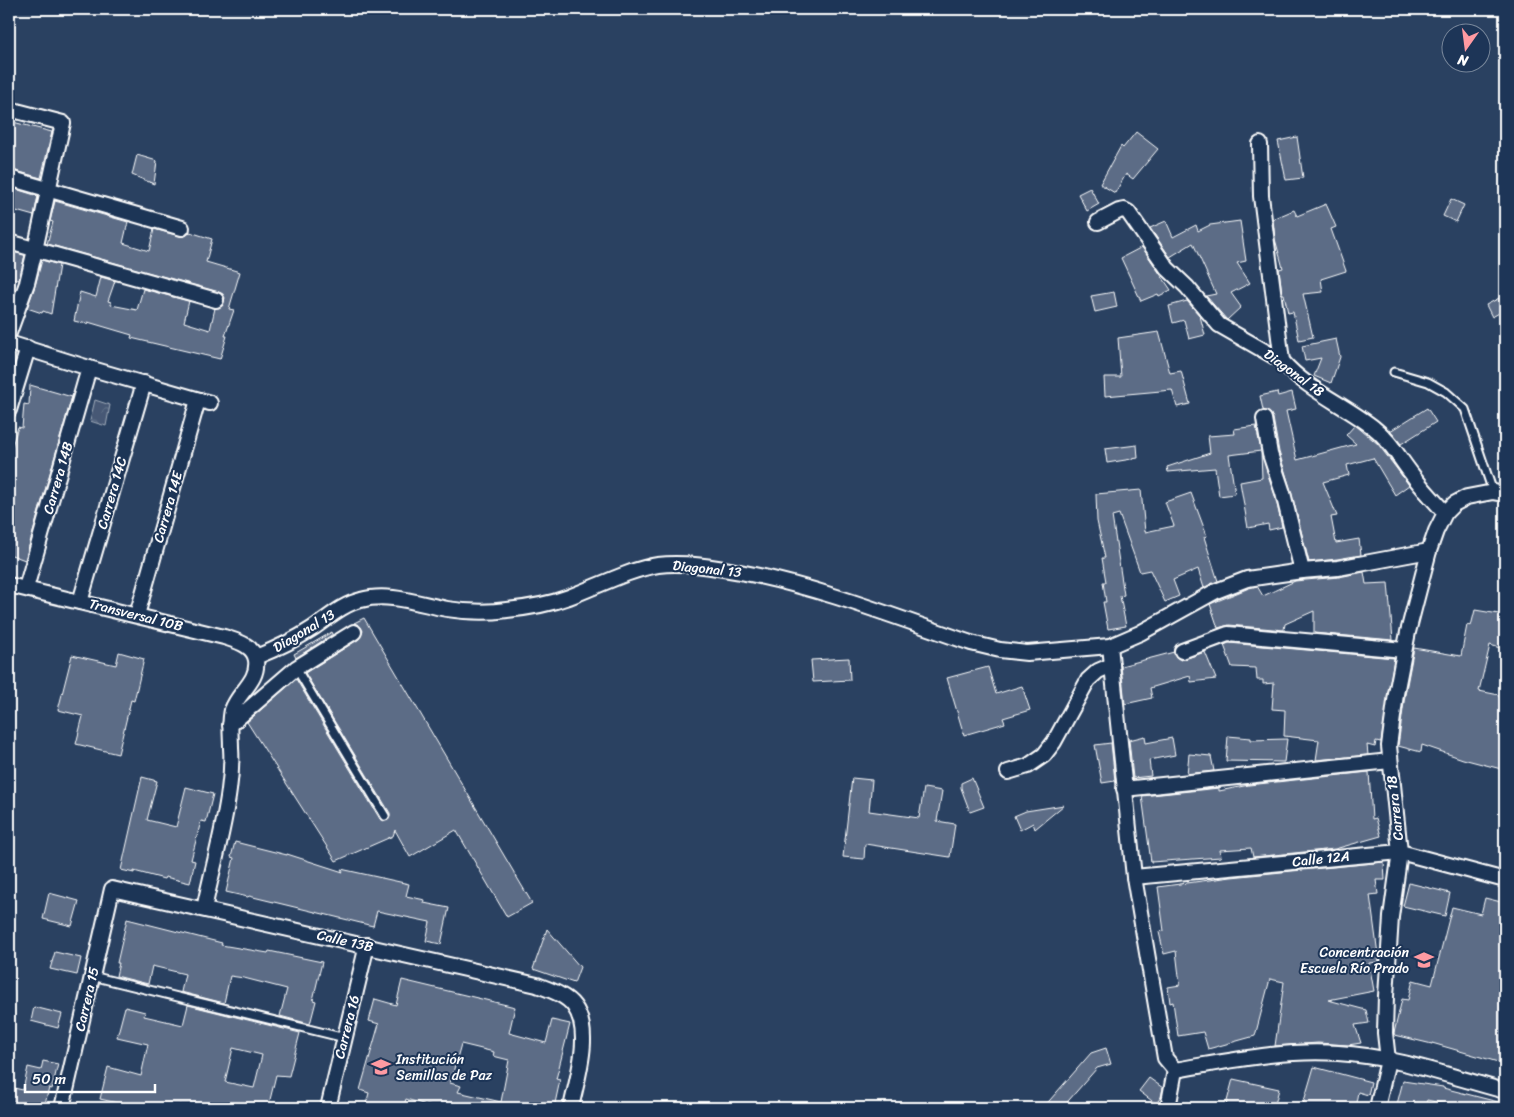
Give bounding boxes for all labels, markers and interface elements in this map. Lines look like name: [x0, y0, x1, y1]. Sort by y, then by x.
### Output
north arrow: [1442, 22, 1492, 72]
text: N: [1455, 47, 1472, 74]
street label: Diagonal 18: [1258, 342, 1330, 404]
street label: Carrera 14B: [36, 439, 80, 517]
street label: Carrera 14C: [90, 454, 134, 532]
street label: Carrera 14E: [146, 467, 190, 546]
street label: Diagonal 13: [671, 553, 743, 585]
street label: Transversal 10B: [86, 591, 186, 639]
street label: Diagonal 13: [268, 602, 340, 660]
street label: Carrera 18: [1379, 774, 1411, 842]
street label: Calle 12A: [1291, 844, 1351, 874]
street label: Calle 13B: [314, 922, 376, 960]
place label: Concentración Escuela Río Prado: [1300, 940, 1409, 981]
school or university icon: Concentración Escuela Río Prado: [1413, 949, 1435, 971]
street label: Carrera 15: [67, 964, 107, 1034]
street label: Carrera 16: [327, 992, 367, 1061]
place label: Institución Semillas de Paz: [395, 1047, 492, 1088]
school or university icon: Institución Semillas de Paz: [370, 1056, 392, 1078]
scale bar: [25, 1062, 155, 1094]
text: 50 m: [32, 1066, 67, 1092]

